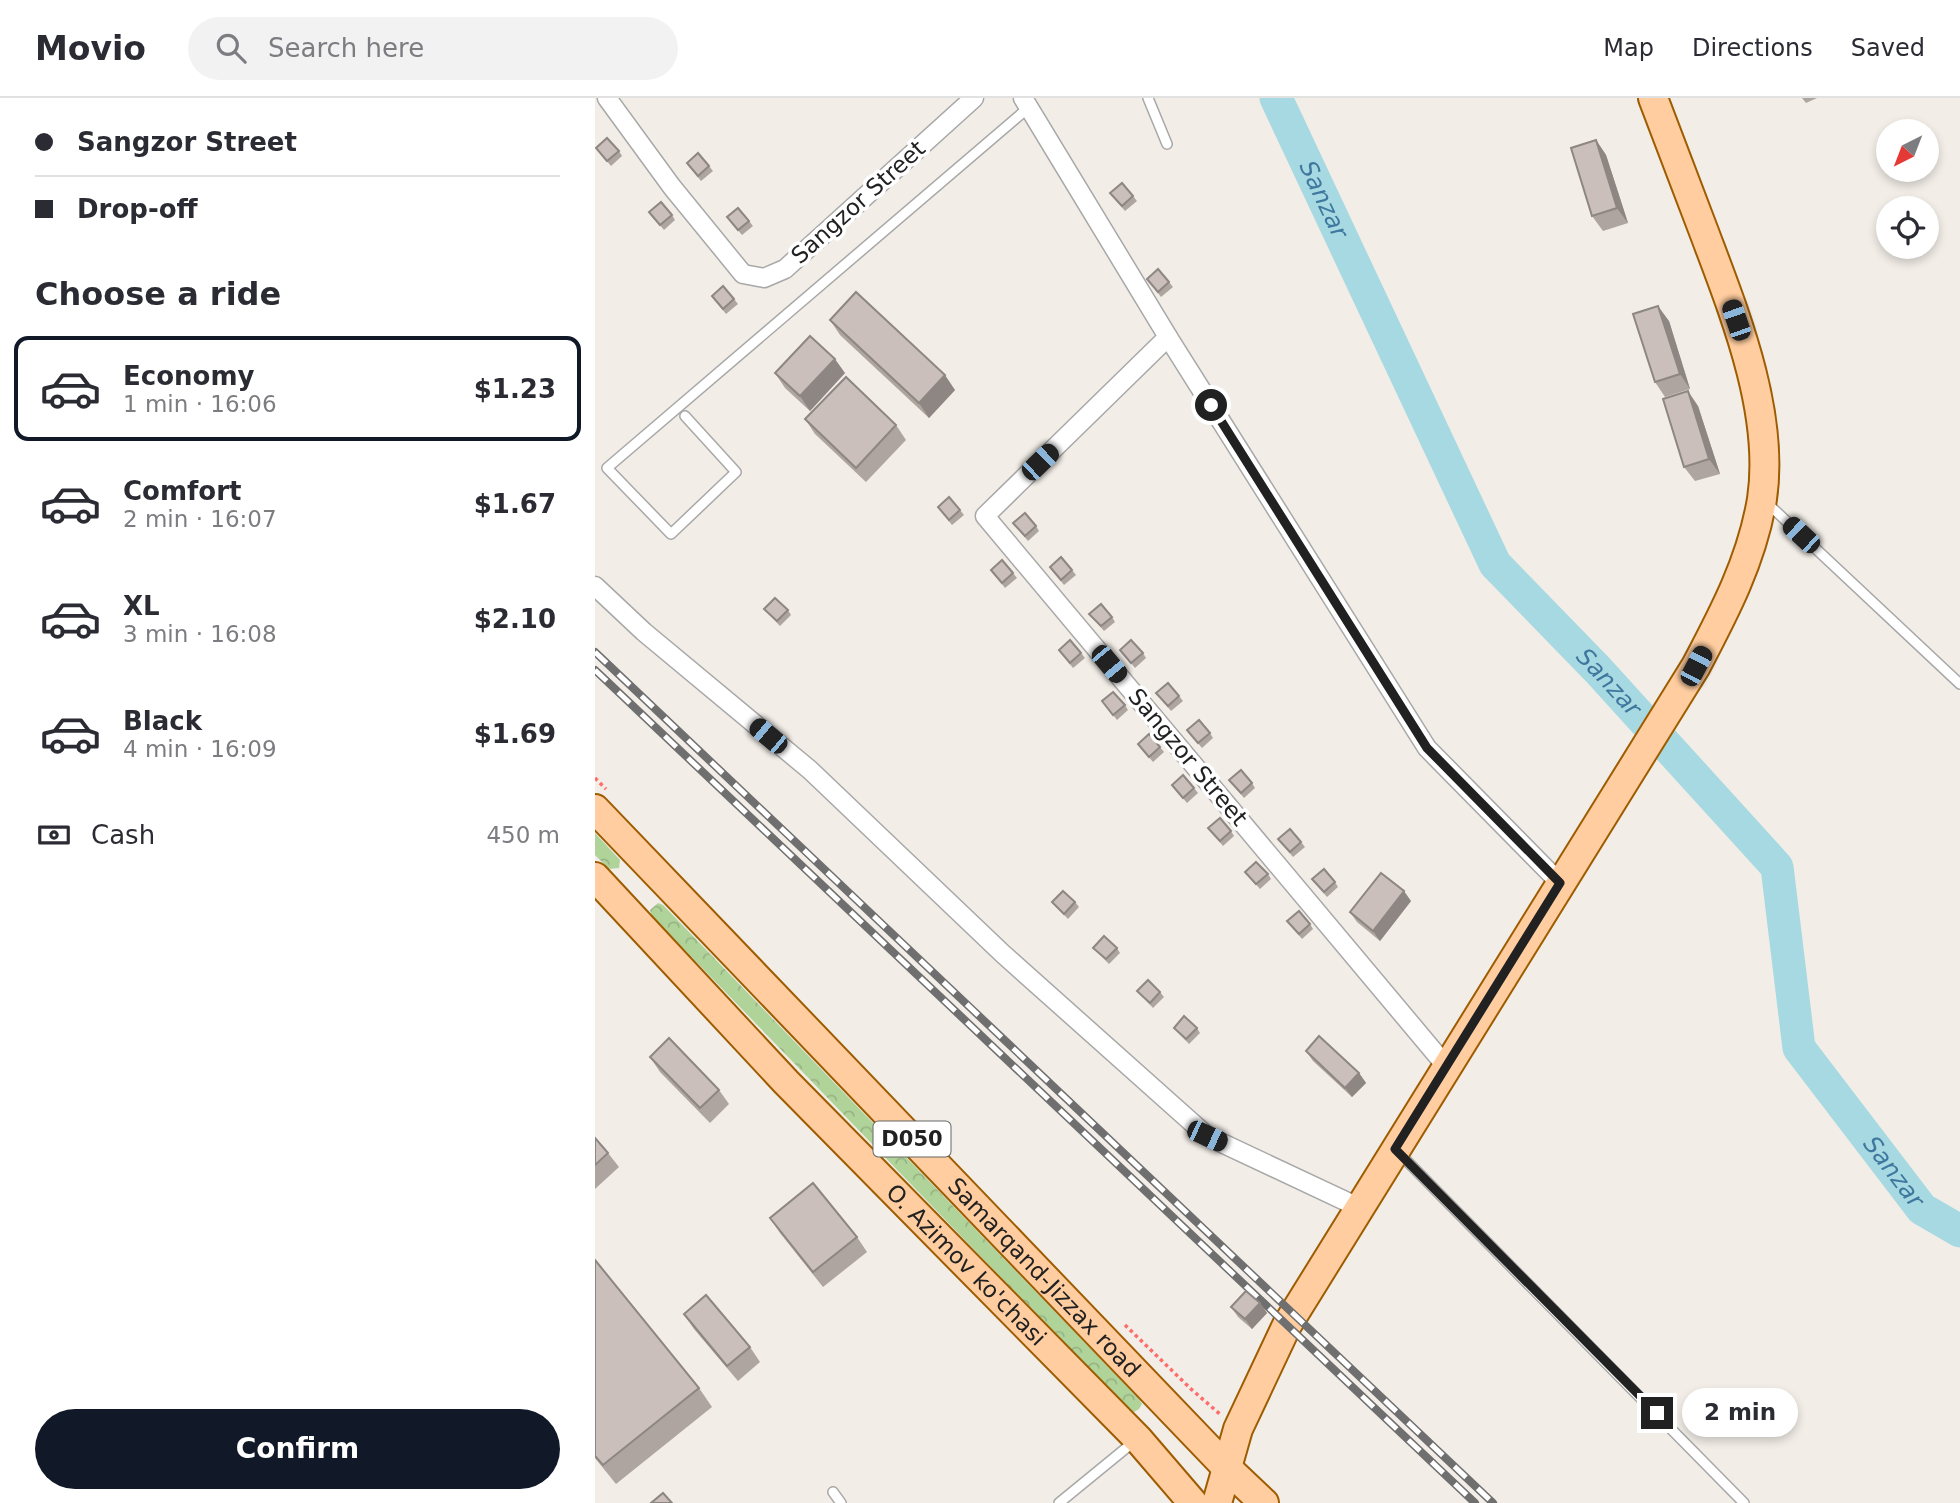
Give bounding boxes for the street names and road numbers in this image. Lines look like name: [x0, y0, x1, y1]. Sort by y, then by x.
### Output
street label: Sangzor Street: [786, 135, 930, 269]
street label: Sangzor Street: [1123, 683, 1253, 831]
road number: D050: [873, 1122, 951, 1156]
street label: Samarqand-Jizzax road: [943, 1172, 1146, 1382]
street label: O. Azimov ko'chasi: [881, 1179, 1051, 1351]

